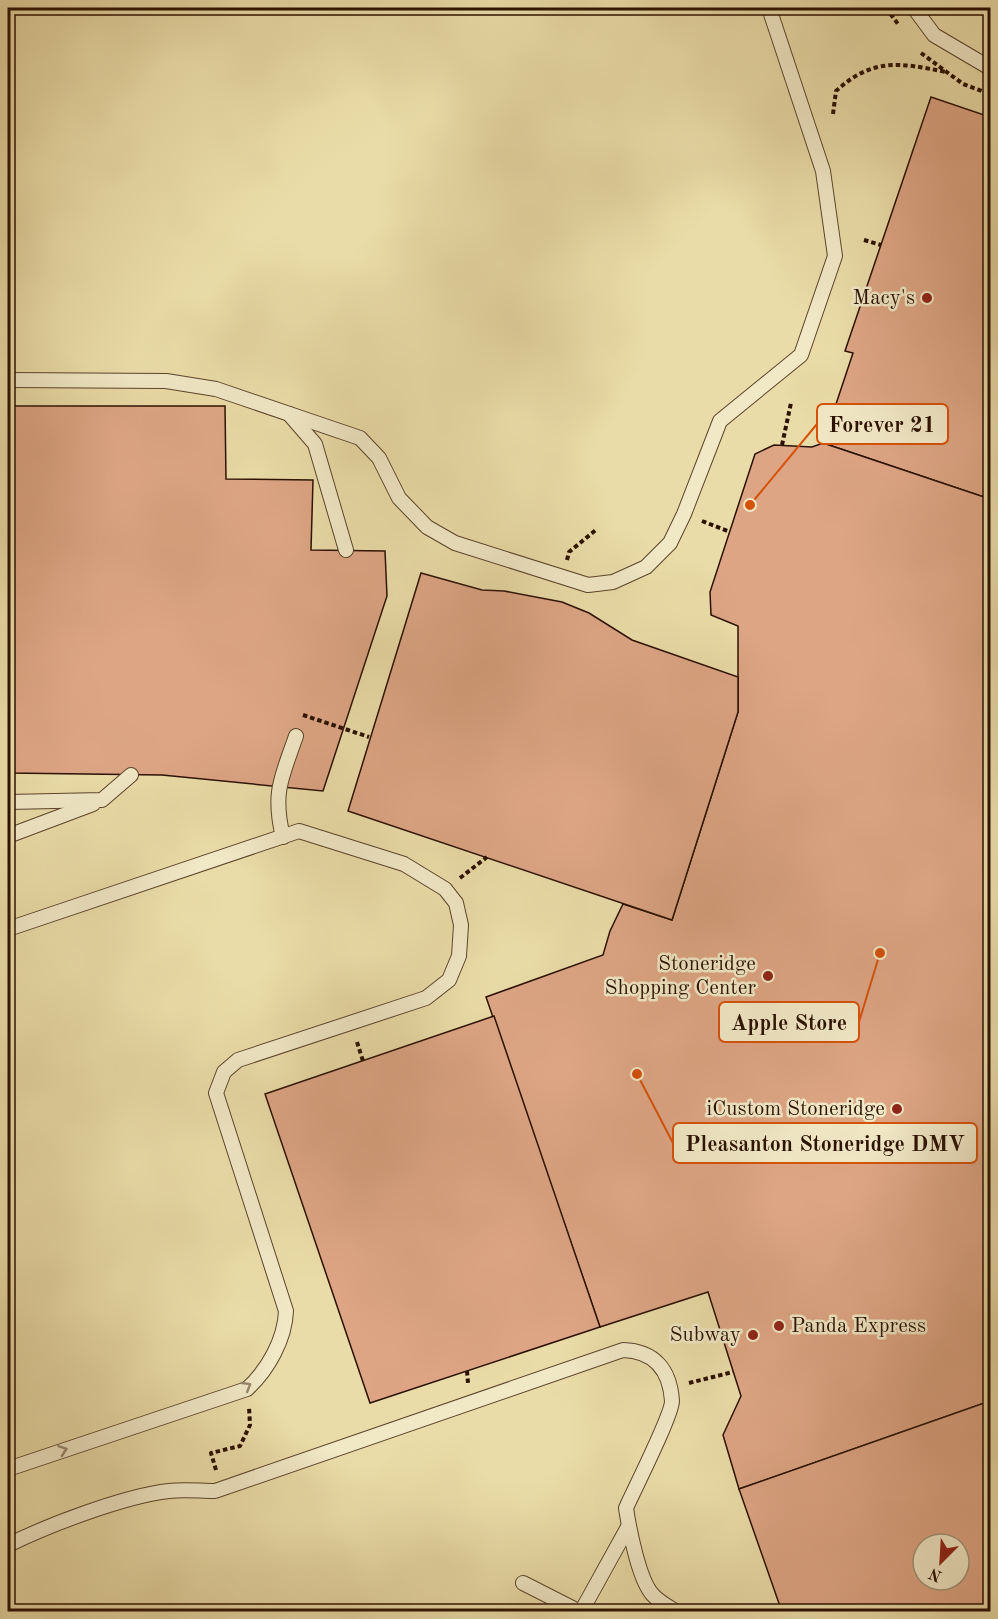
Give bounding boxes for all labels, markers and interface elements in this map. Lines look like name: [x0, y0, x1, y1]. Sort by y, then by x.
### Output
place label: Macy's: [853, 288, 915, 309]
marker: Macy's: [920, 291, 934, 305]
callout: Forever 21: [817, 404, 948, 444]
text: Forever 21: [829, 415, 935, 437]
place label: Stoneridge Shopping Center: [604, 954, 756, 999]
marker: Stoneridge Shopping Center: [761, 969, 775, 983]
callout: Apple Store: [719, 1002, 859, 1042]
text: Apple Store: [731, 1013, 847, 1035]
place label: iCustom Stoneridge: [707, 1099, 885, 1120]
marker: iCustom Stoneridge: [890, 1102, 904, 1116]
callout: Pleasanton Stoneridge DMV: [673, 1123, 977, 1163]
text: Pleasanton Stoneridge DMV: [685, 1134, 965, 1156]
place label: Panda Express: [791, 1316, 926, 1337]
marker: Panda Express: [772, 1319, 786, 1333]
place label: Subway: [670, 1325, 741, 1346]
marker: Subway: [746, 1328, 760, 1342]
one-way arrow: [241, 1382, 251, 1394]
one-way arrow: [57, 1445, 68, 1458]
north arrow: [911, 1532, 971, 1592]
text: N: [926, 1564, 945, 1584]

